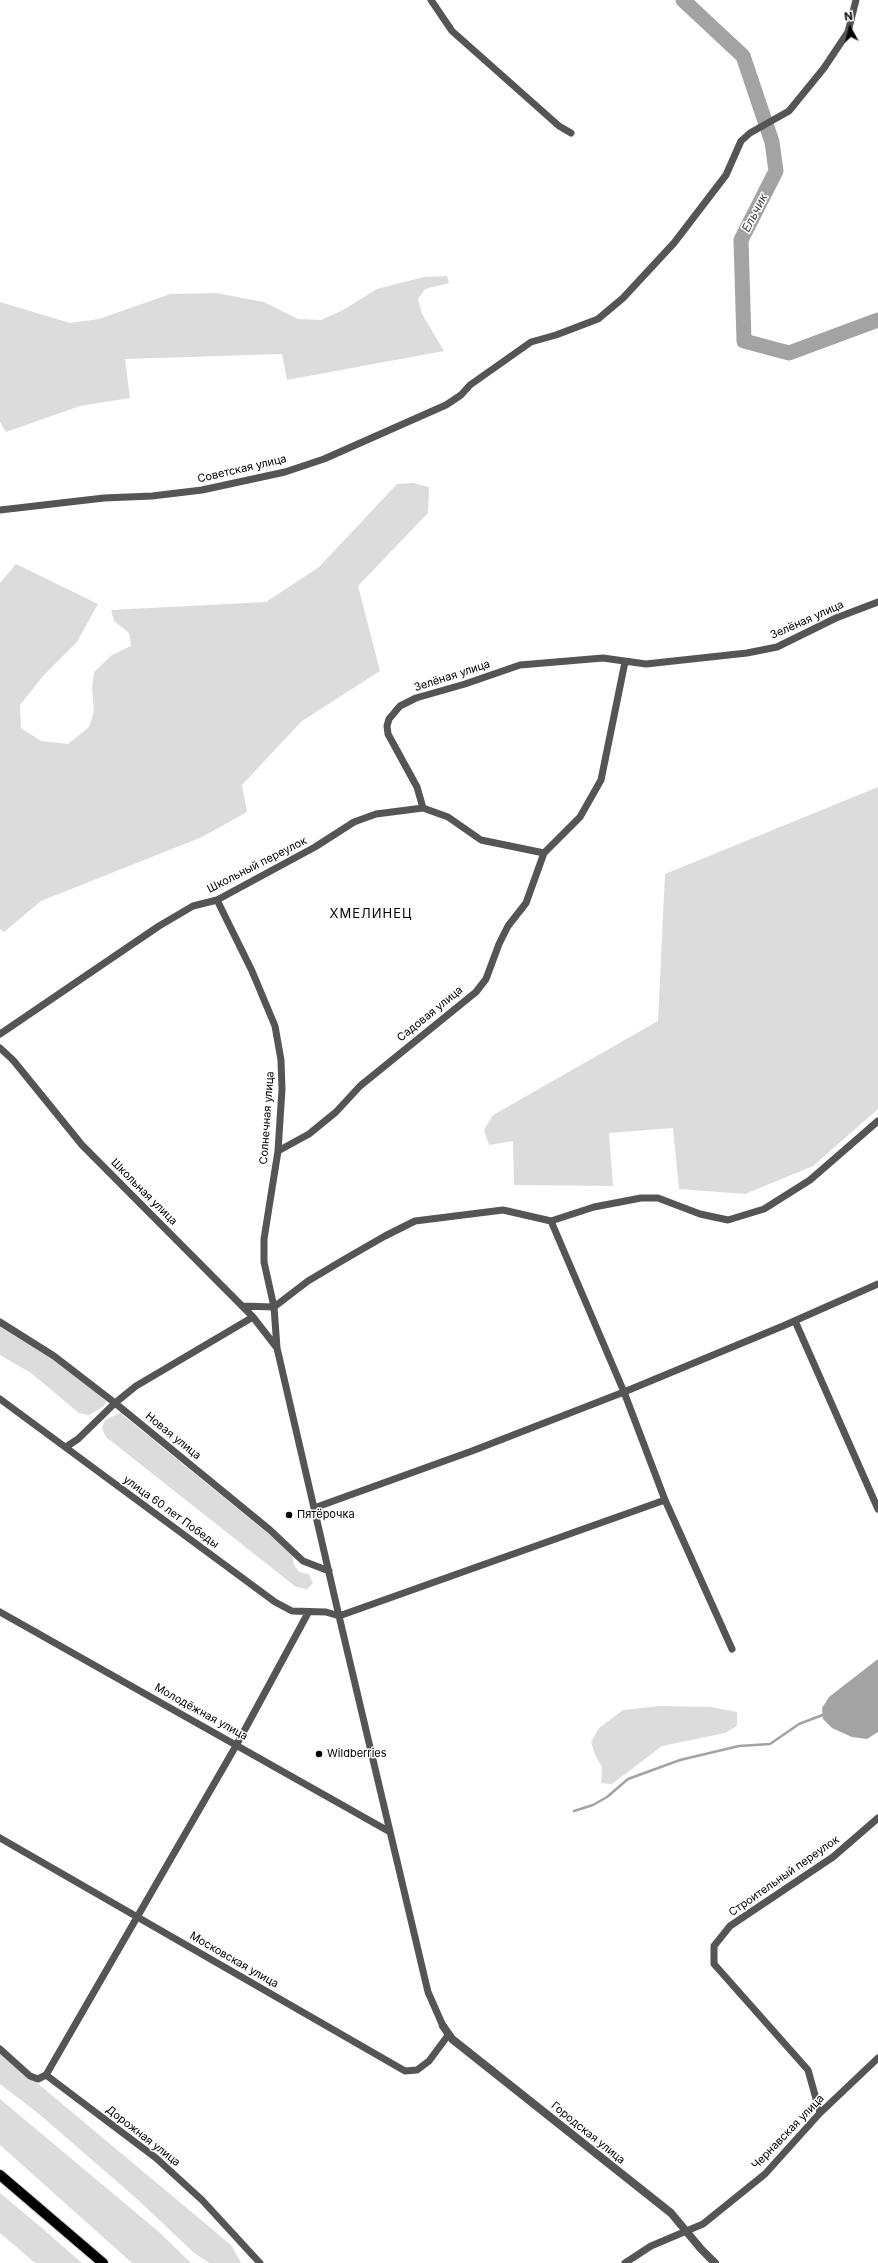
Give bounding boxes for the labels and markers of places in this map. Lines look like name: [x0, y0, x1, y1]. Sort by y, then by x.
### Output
place label: Пятёрочка: [297, 1508, 355, 1522]
marker: Пятёрочка: [284, 1510, 294, 1520]
place label: Wildberries: [327, 1747, 387, 1761]
marker: Wildberries: [314, 1749, 324, 1759]

